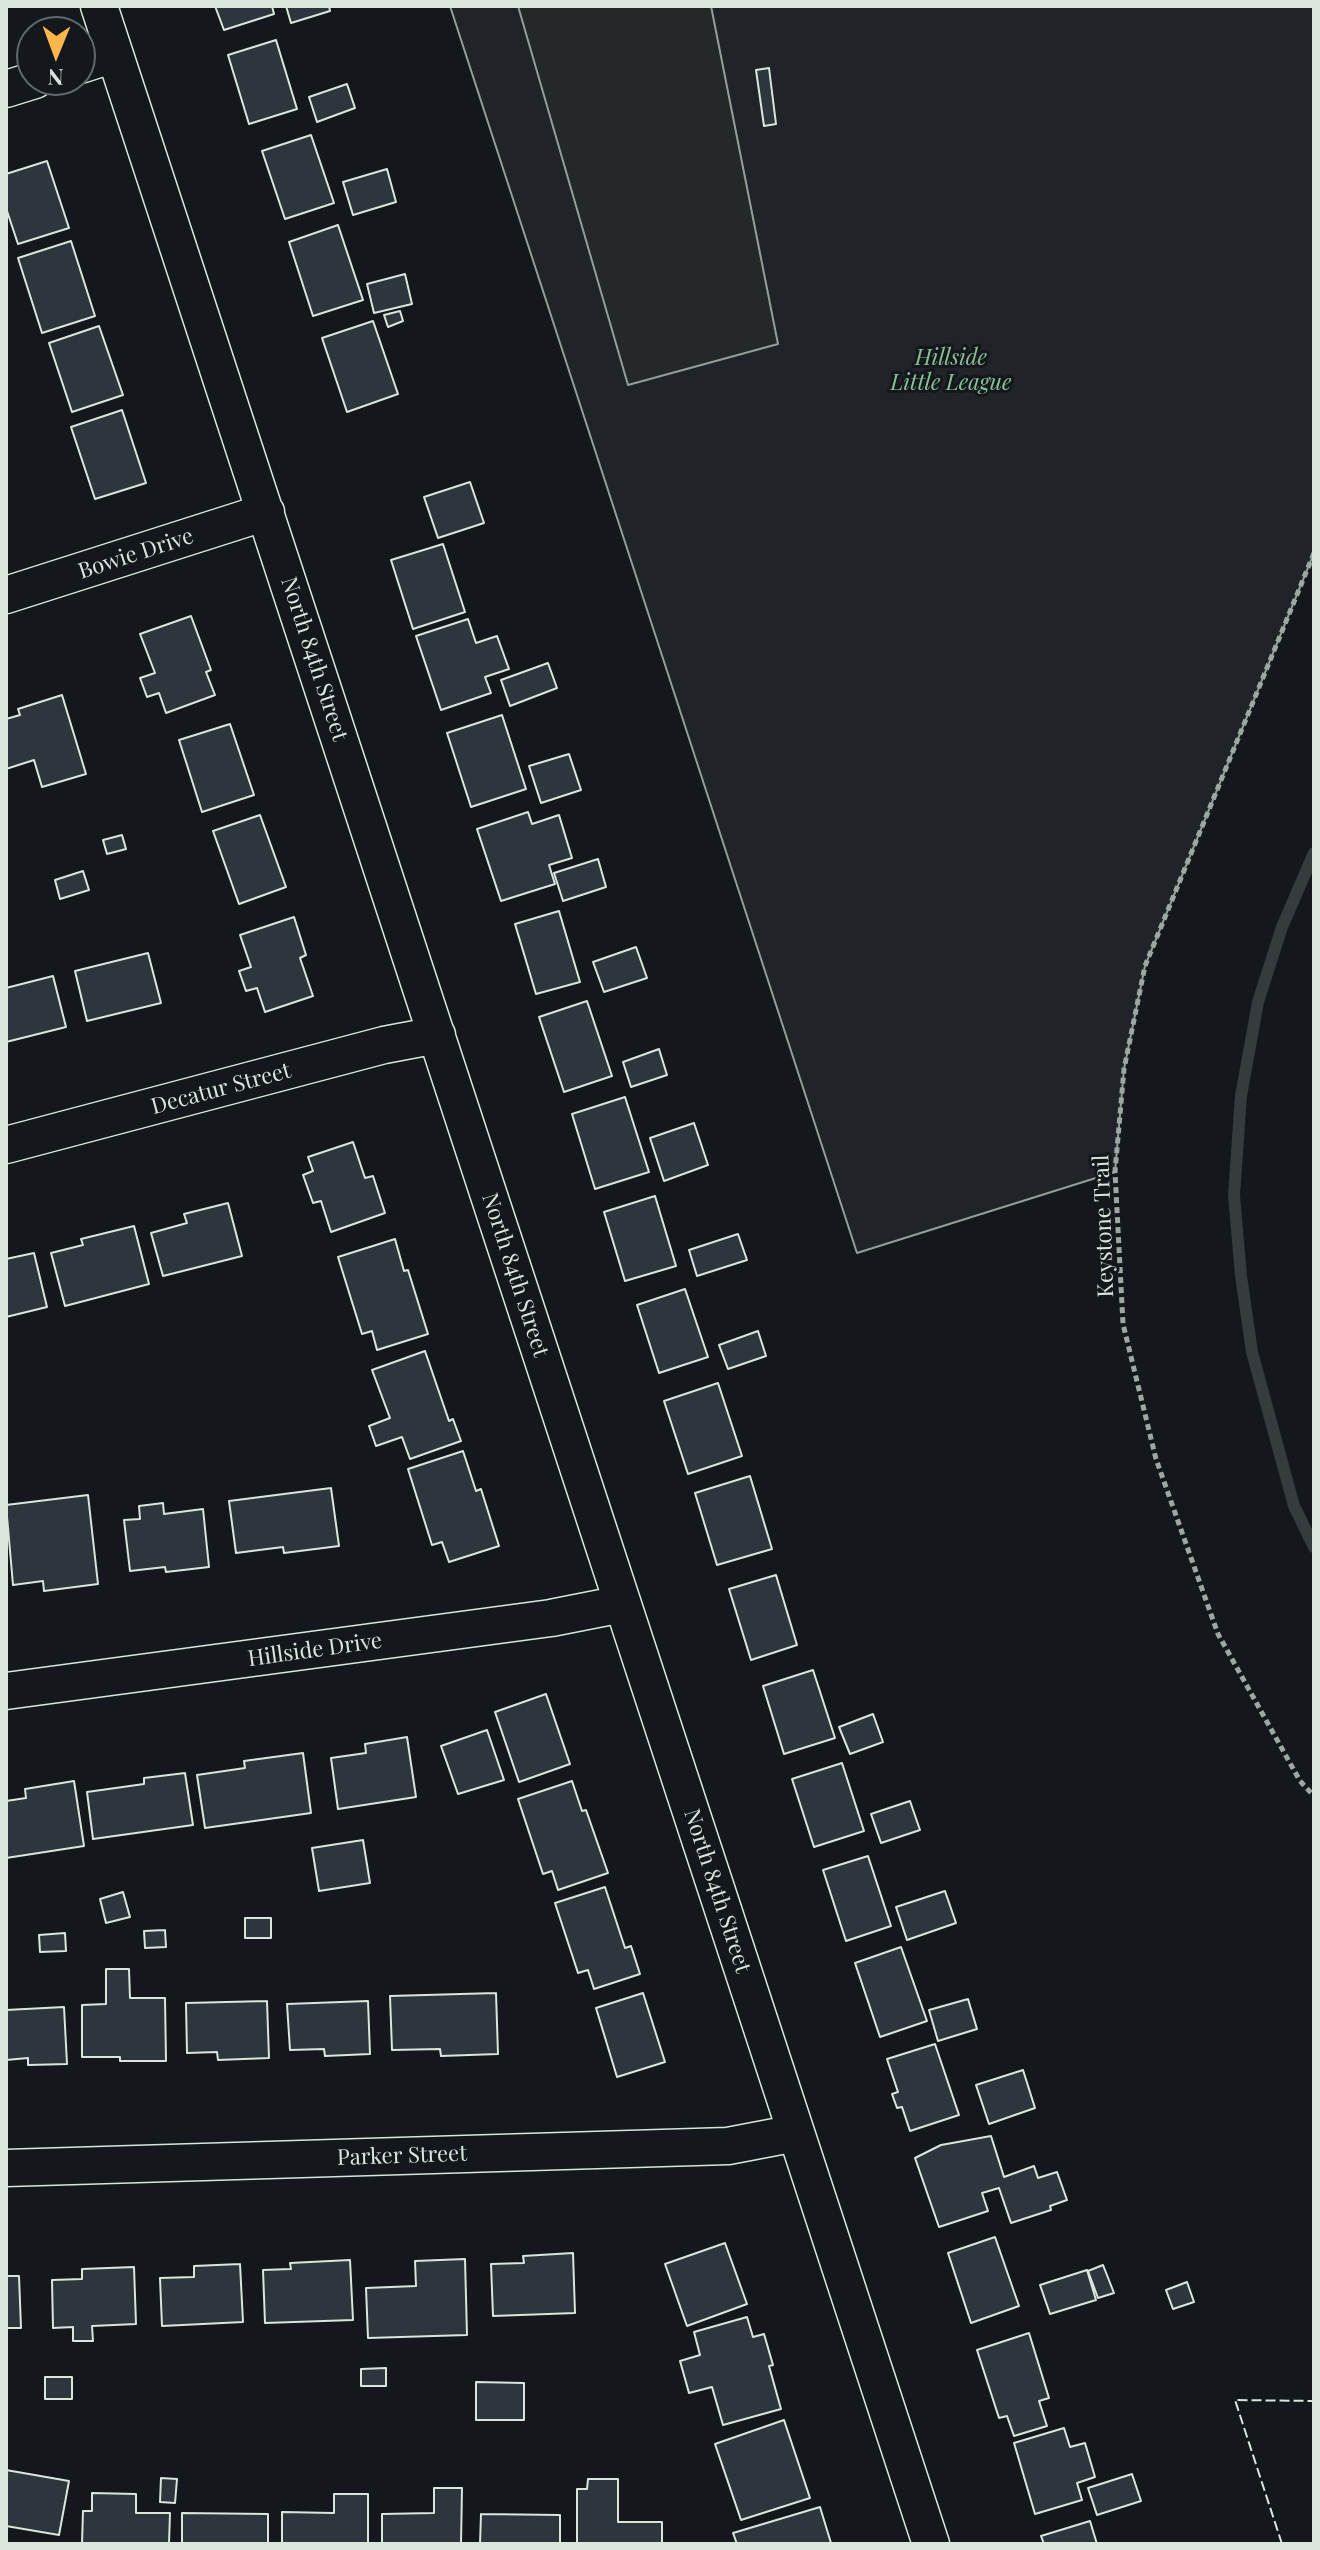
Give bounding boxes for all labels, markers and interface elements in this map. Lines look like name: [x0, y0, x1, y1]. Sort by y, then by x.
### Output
north arrow: [16, 16, 96, 96]
text: N: [47, 63, 64, 93]
park label: Hillside Little League: [890, 345, 1012, 396]
street label: Bowie Drive: [75, 523, 197, 585]
street label: North 84th Street: [275, 574, 353, 744]
street label: Decatur Street: [148, 1058, 294, 1120]
street label: Keystone Trail: [1088, 1154, 1120, 1298]
street label: North 84th Street: [476, 1190, 554, 1360]
street label: Hillside Drive: [246, 1628, 384, 1672]
street label: North 84th Street: [678, 1806, 756, 1976]
street label: Parker Street: [337, 2141, 467, 2171]

